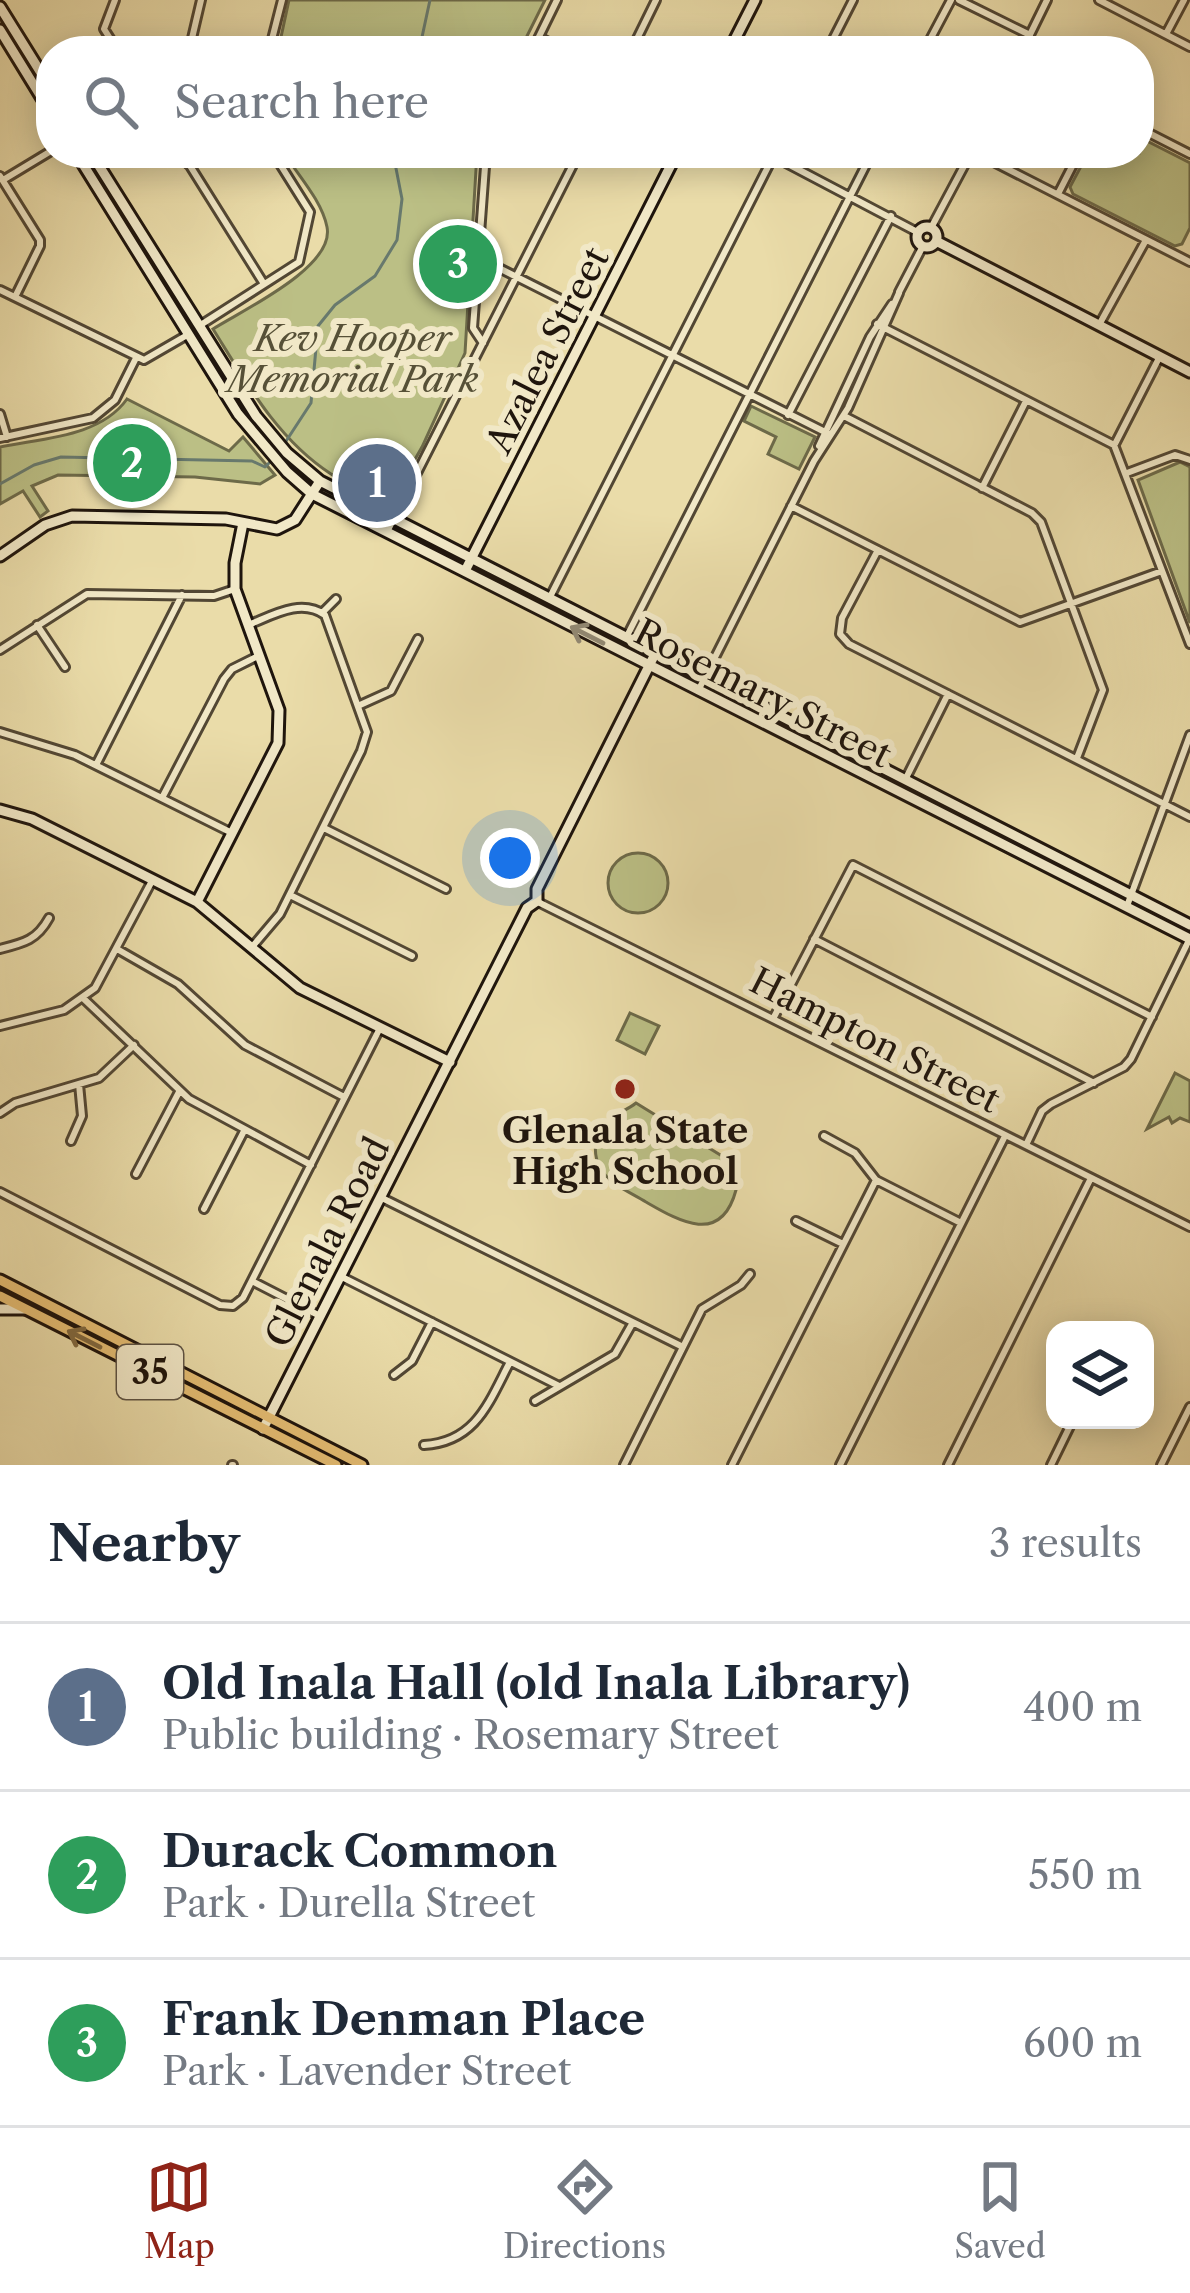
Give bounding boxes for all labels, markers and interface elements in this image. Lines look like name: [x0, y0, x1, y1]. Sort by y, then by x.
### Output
search box: [36, 36, 1154, 168]
icon: search: [78, 69, 144, 135]
text: Search here: [174, 74, 429, 130]
pin: 3: [419, 219, 497, 309]
street label: Azalea Street: [476, 239, 618, 461]
park label: Kev Hooper Memorial Park: [224, 316, 479, 401]
pin: 2: [93, 418, 171, 508]
pin: 1: [338, 438, 416, 528]
street label: Rosemary Street: [627, 609, 899, 777]
one-way arrow: [569, 622, 605, 645]
your location: [480, 828, 540, 888]
street label: Hampton Street: [743, 958, 1007, 1122]
marker: Glenala State High School: [612, 1076, 638, 1102]
place label: Glenala State High School: [502, 1108, 748, 1193]
street label: Glenala Road: [255, 1130, 399, 1354]
map controls: [1046, 1321, 1154, 1429]
button: layers: [1046, 1321, 1154, 1429]
one-way arrow: [66, 1326, 102, 1349]
road number: 35: [117, 1345, 183, 1399]
text: Nearby: [48, 1512, 240, 1574]
text: 3 results: [989, 1519, 1142, 1567]
text: Old Inala Hall (old Inala Library): [162, 1655, 910, 1711]
text: 1: [78, 1683, 96, 1731]
text: 400 m: [1023, 1683, 1142, 1731]
text: Public building · Rosemary Street: [162, 1711, 779, 1759]
text: Durack Common: [162, 1823, 557, 1879]
text: 2: [75, 1851, 99, 1899]
text: 550 m: [1028, 1851, 1142, 1899]
text: Park · Durella Street: [162, 1879, 535, 1927]
text: Frank Denman Place: [162, 1991, 645, 2047]
text: 3: [76, 2019, 98, 2067]
text: 600 m: [1023, 2019, 1142, 2067]
text: Park · Lavender Street: [162, 2047, 571, 2095]
tab: Map: [144, 2154, 215, 2267]
tab: Directions: [503, 2154, 666, 2267]
tab: Saved: [954, 2154, 1046, 2267]

